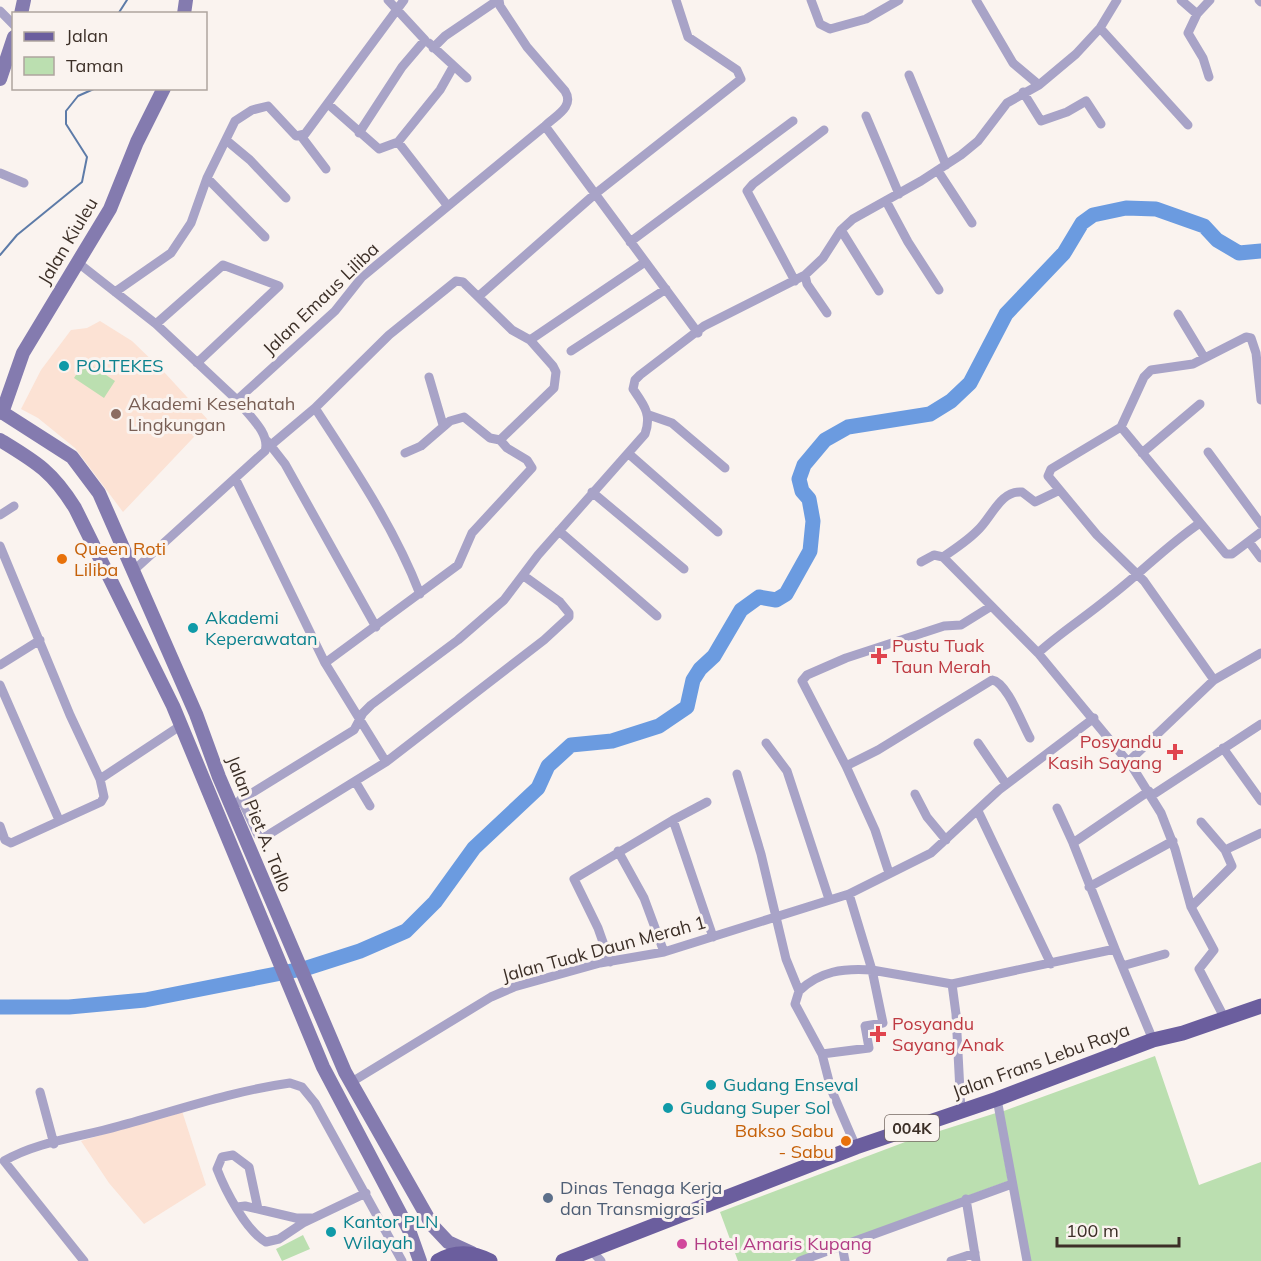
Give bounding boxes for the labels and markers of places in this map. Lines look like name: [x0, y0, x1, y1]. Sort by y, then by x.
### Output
place label: POLTEKES: [76, 354, 163, 377]
marker: POLTEKES: [57, 359, 71, 373]
place label: Akademi Kesehatah Lingkungan: [128, 392, 295, 436]
marker: Akademi Kesehatah Lingkungan: [109, 407, 123, 421]
place label: Queen Roti Liliba: [74, 537, 166, 581]
marker: Queen Roti Liliba: [55, 552, 69, 566]
place label: Akademi Keperawatan: [205, 606, 318, 650]
marker: Akademi Keperawatan: [186, 621, 200, 635]
place label: Pustu Tuak Taun Merah: [892, 634, 991, 678]
marker: Pustu Tuak Taun Merah: [870, 647, 888, 665]
place label: Posyandu Kasih Sayang: [1048, 730, 1162, 774]
marker: Posyandu Kasih Sayang: [1166, 743, 1184, 761]
place label: Posyandu Sayang Anak: [892, 1012, 1005, 1056]
marker: Posyandu Sayang Anak: [869, 1025, 887, 1043]
place label: Gudang Enseval: [723, 1073, 858, 1096]
marker: Gudang Enseval: [704, 1078, 718, 1092]
place label: Gudang Super Sol: [680, 1096, 830, 1119]
marker: Gudang Super Sol: [661, 1101, 675, 1115]
place label: Bakso Sabu - Sabu: [735, 1119, 834, 1163]
marker: Bakso Sabu - Sabu: [839, 1134, 853, 1148]
place label: Dinas Tenaga Kerja dan Transmigrasi: [560, 1176, 722, 1220]
marker: Dinas Tenaga Kerja dan Transmigrasi: [541, 1191, 555, 1205]
place label: Kantor PLN Wilayah: [343, 1210, 438, 1254]
marker: Kantor PLN Wilayah: [324, 1225, 338, 1239]
place label: Hotel Amaris Kupang: [694, 1232, 872, 1255]
marker: Hotel Amaris Kupang: [675, 1237, 689, 1251]

